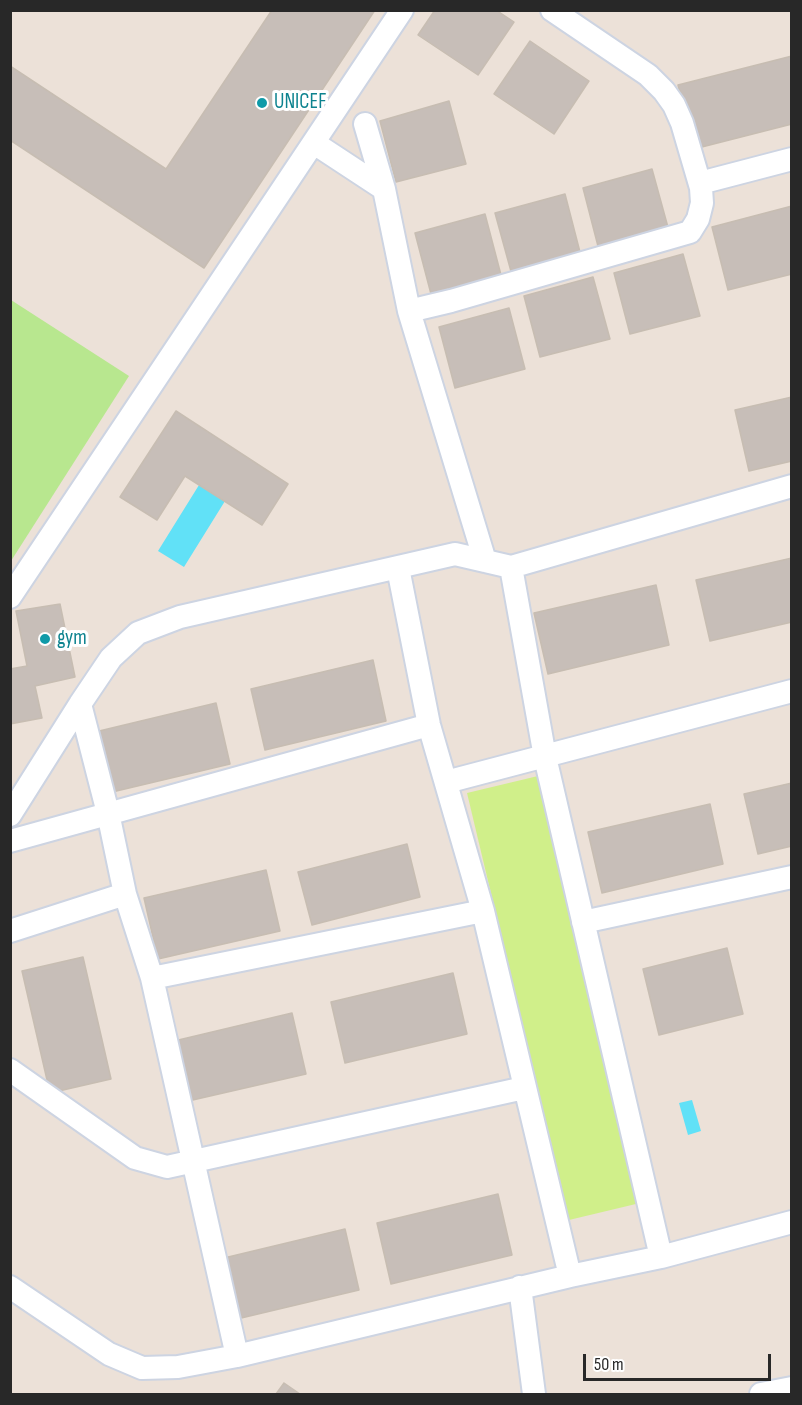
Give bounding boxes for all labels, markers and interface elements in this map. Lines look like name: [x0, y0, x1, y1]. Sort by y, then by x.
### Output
place label: UNICEF: [274, 90, 326, 116]
marker: UNICEF: [255, 96, 269, 110]
place label: gym: [57, 626, 87, 652]
marker: gym: [38, 632, 52, 646]
scale bar: [586, 1342, 774, 1380]
text: 50 m: [594, 1354, 624, 1375]

